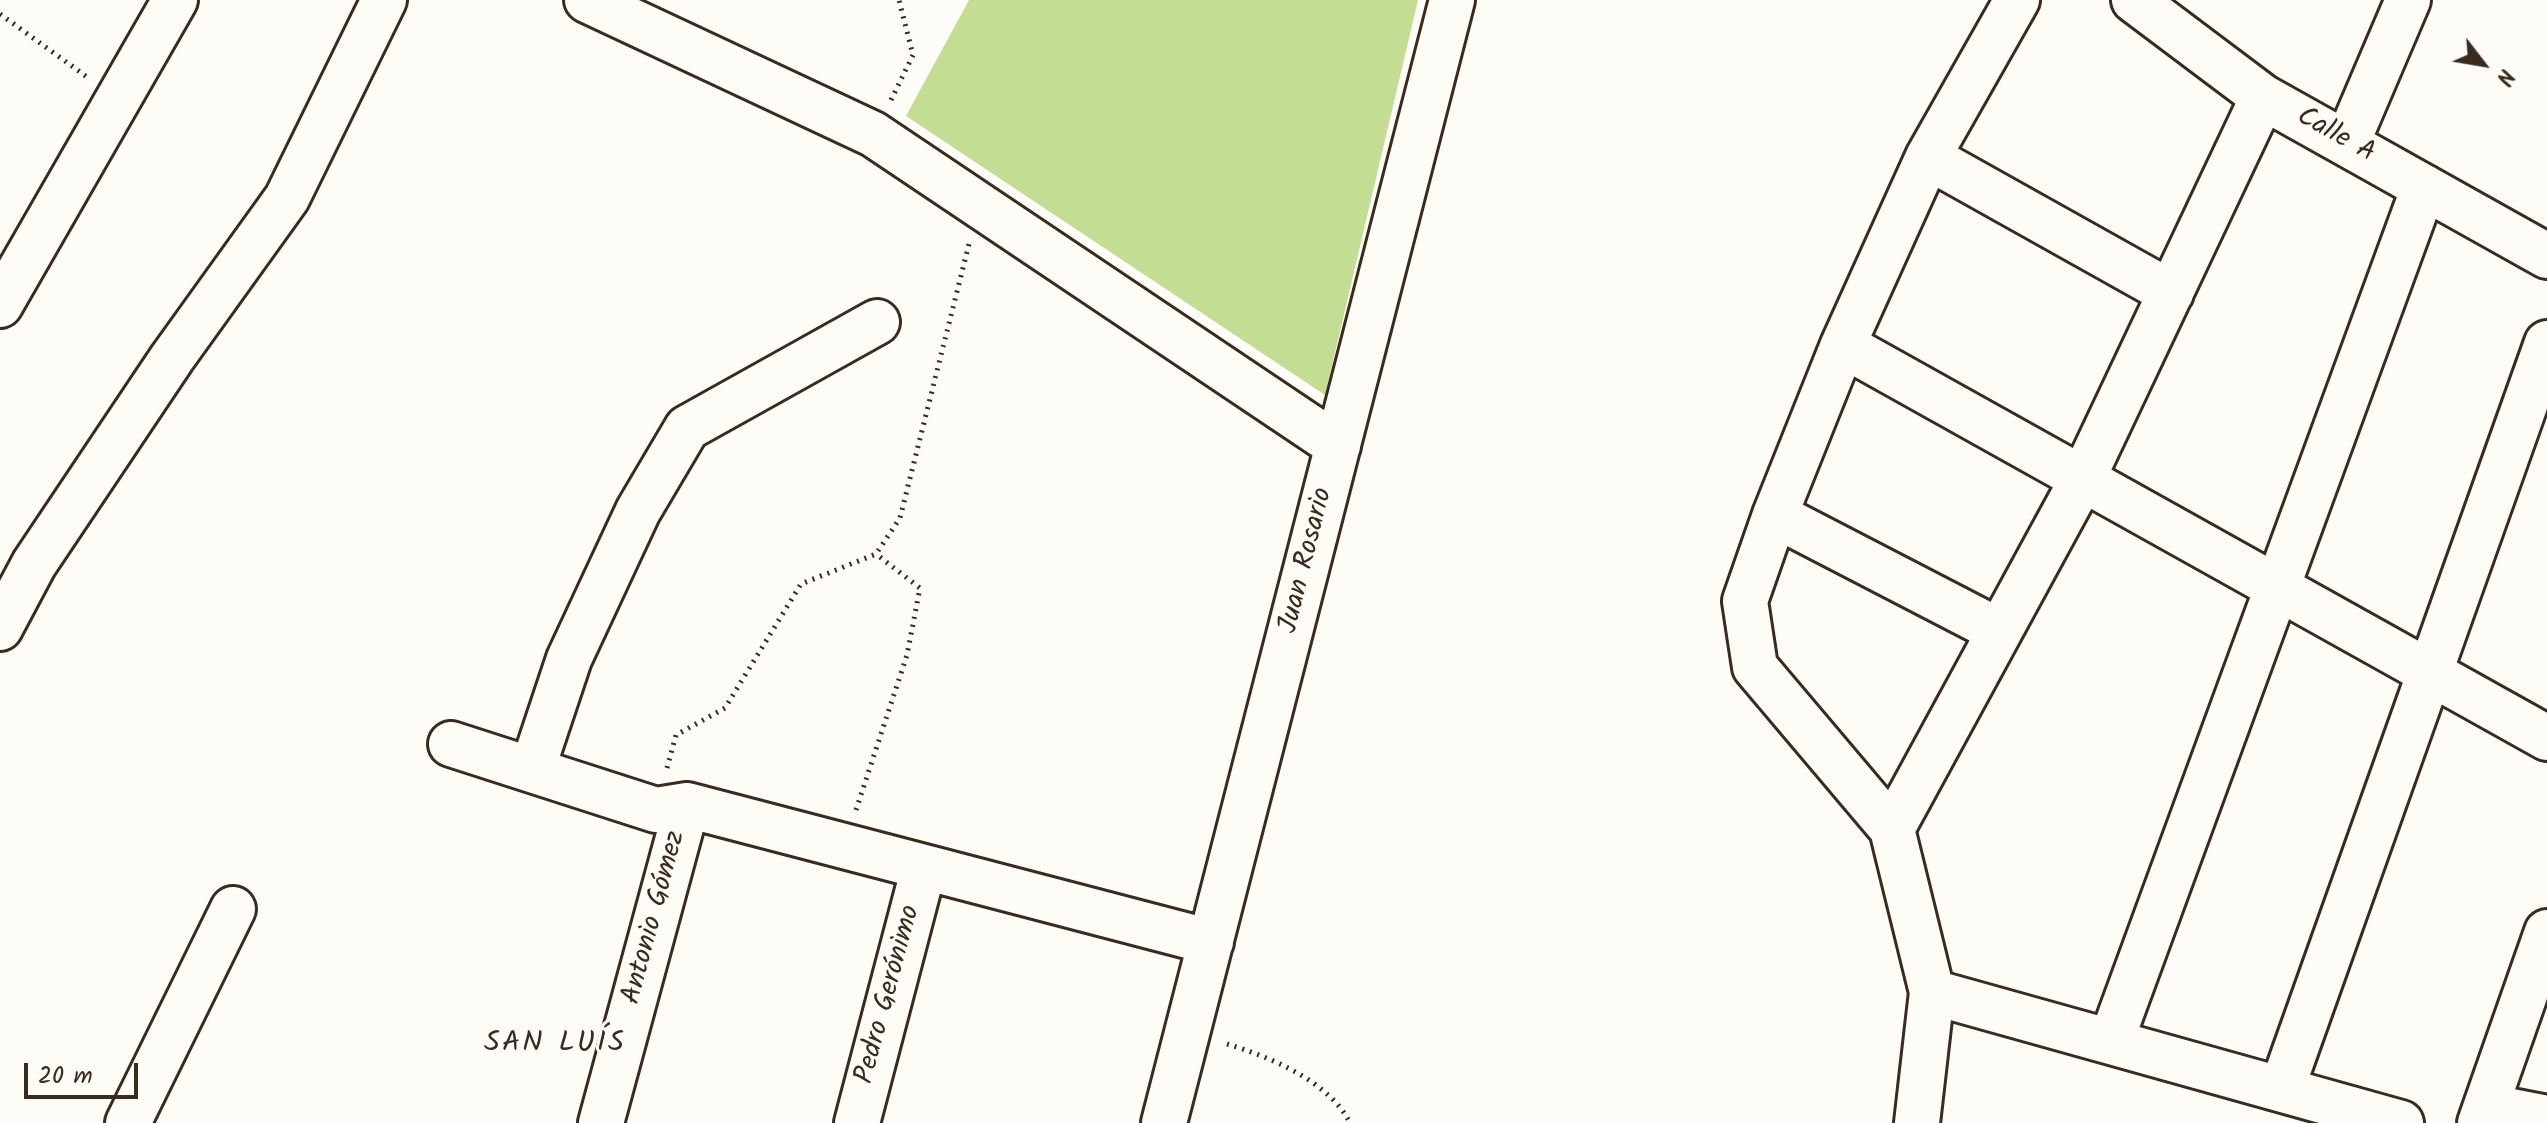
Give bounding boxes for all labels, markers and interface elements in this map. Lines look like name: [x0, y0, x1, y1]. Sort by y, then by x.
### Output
north arrow: [2443, 24, 2523, 104]
text: N: [2485, 62, 2523, 92]
street label: Calle A: [2290, 102, 2380, 172]
street label: Juan Rosario: [1274, 485, 1342, 637]
street label: Antonio Gómez: [617, 828, 695, 1008]
street label: Pedro Gerónimo: [850, 902, 930, 1088]
district label: SAN LUÍS: [484, 1028, 626, 1064]
scale bar: [28, 1047, 142, 1097]
text: 20 m: [38, 1057, 93, 1096]

